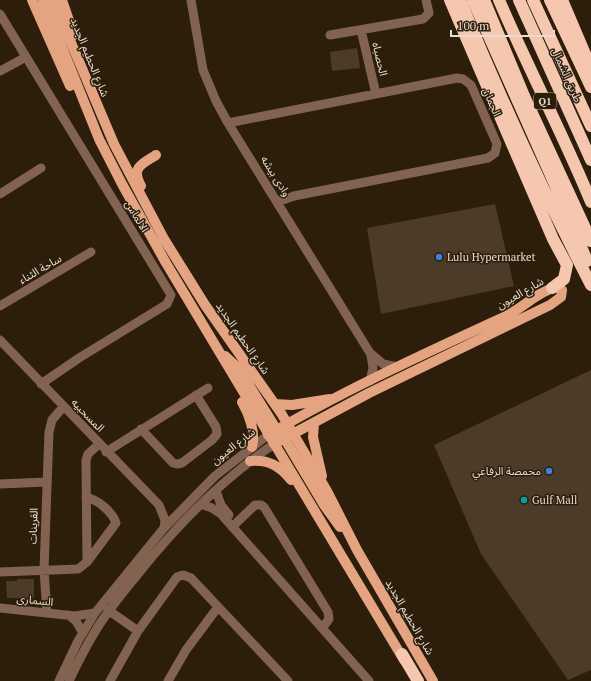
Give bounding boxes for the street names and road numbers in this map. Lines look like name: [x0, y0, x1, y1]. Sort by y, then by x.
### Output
street label: شارع الحطيم الجديد: [66, 15, 113, 100]
street label: الحصباه: [369, 41, 391, 77]
street label: طريق الشمال: [549, 45, 585, 105]
street label: الجمان: [480, 86, 504, 118]
road number: Q1: [534, 93, 556, 109]
street label: وادى بيشه: [258, 153, 294, 199]
street label: الالماس: [122, 198, 152, 234]
street label: ساحة الثناء: [16, 251, 64, 287]
street label: شارع العيون: [494, 274, 547, 313]
street label: شارع الحطيم الجديد: [211, 299, 273, 378]
street label: المسحبيه: [69, 395, 107, 435]
street label: شارع العيون: [208, 424, 259, 468]
street label: القرينات: [25, 508, 41, 544]
street label: شارع الحطيم الجديد: [381, 577, 437, 659]
street label: السمارى: [16, 591, 54, 609]

